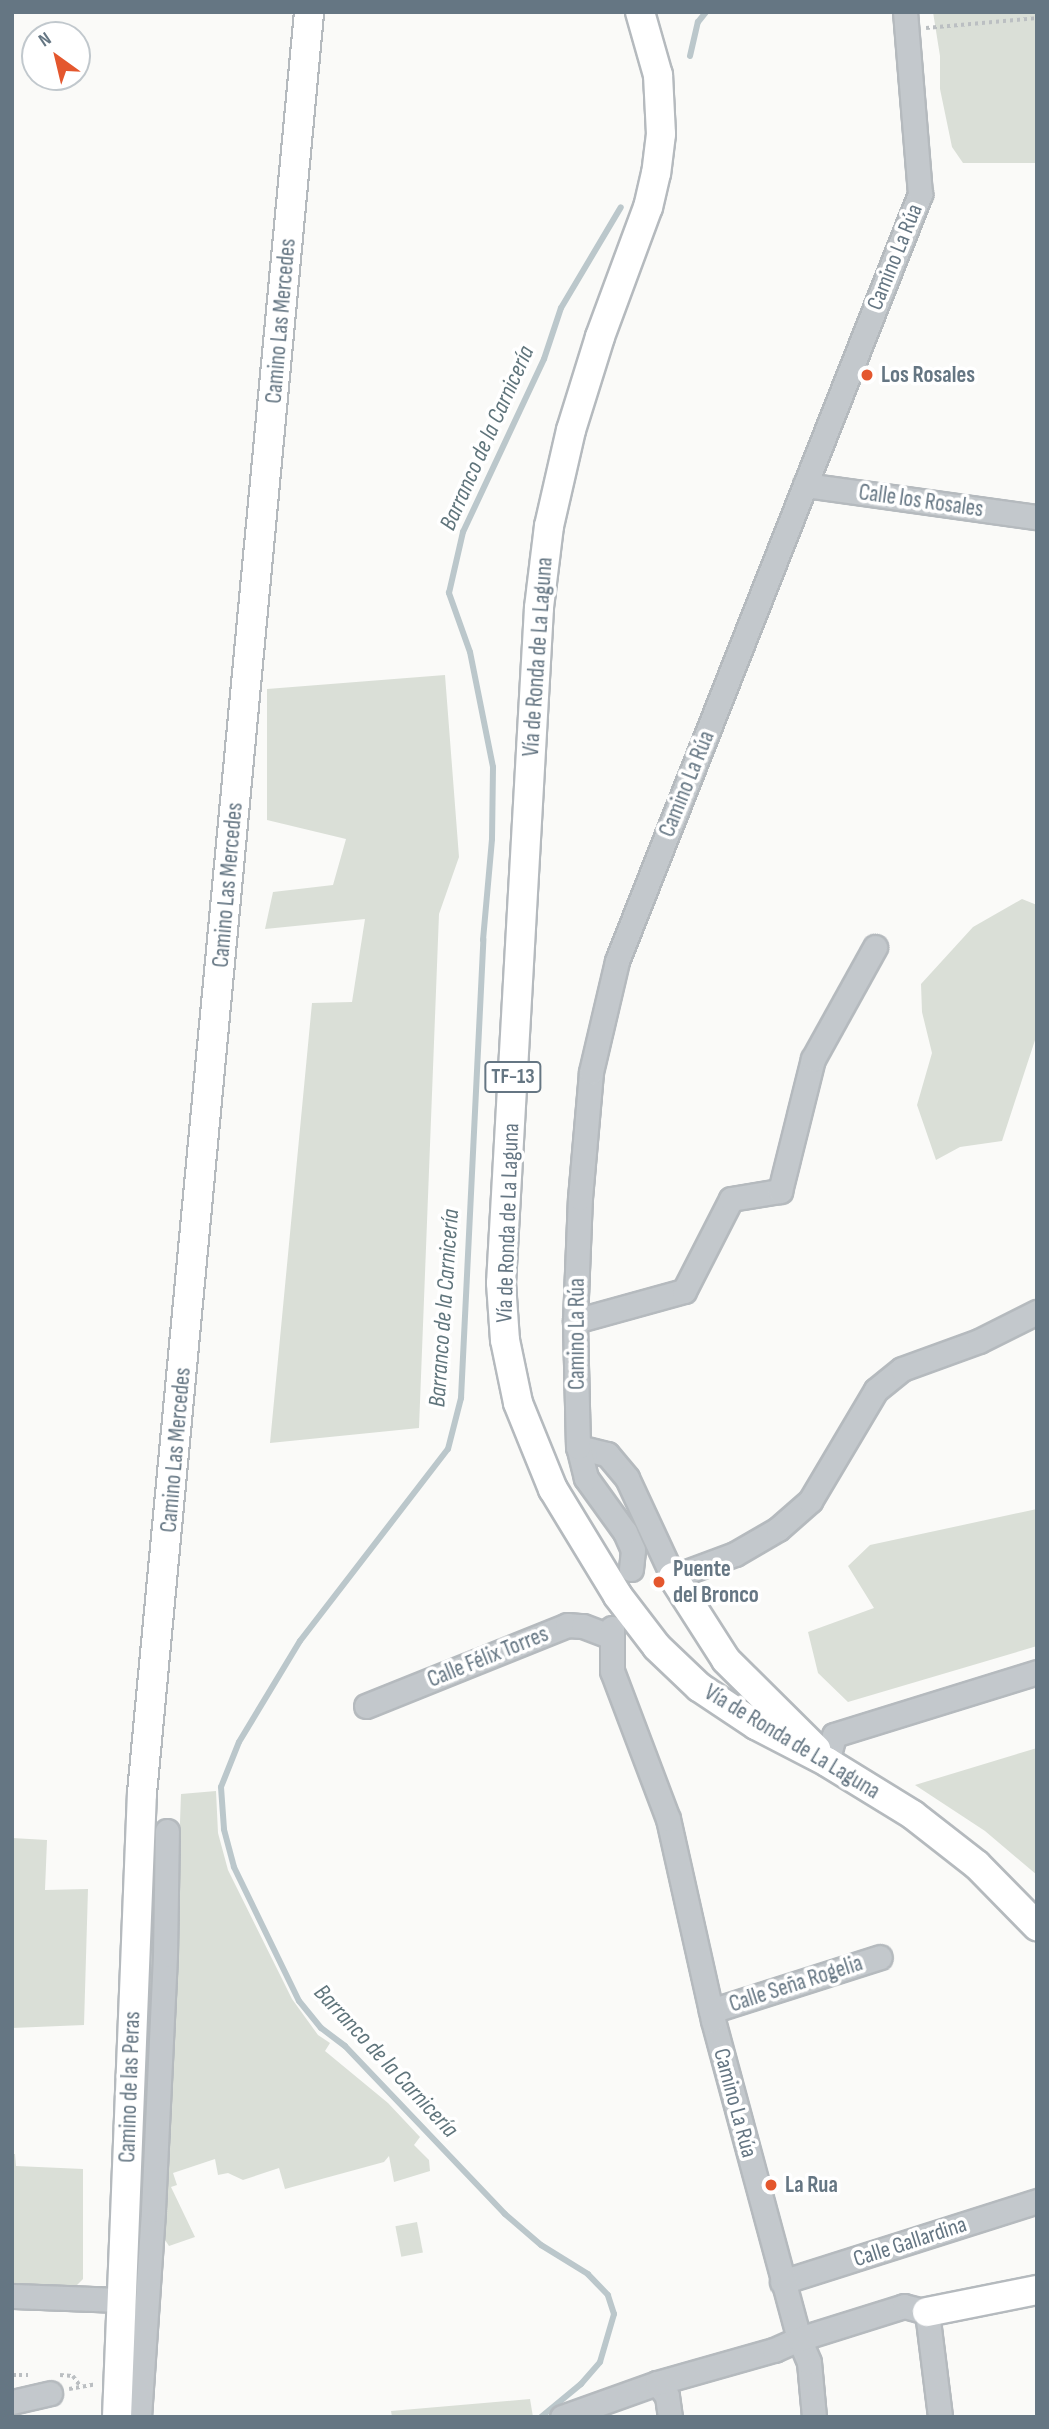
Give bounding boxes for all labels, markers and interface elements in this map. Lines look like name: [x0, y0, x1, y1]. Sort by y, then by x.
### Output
north arrow: [21, 21, 91, 91]
text: N: [34, 27, 56, 52]
street label: Camino La Rúa: [861, 200, 929, 314]
street label: Camino Las Mercedes: [260, 237, 302, 405]
water label: Barranco de la Carnicería: [433, 341, 541, 535]
place label: Los Rosales: [881, 361, 975, 389]
marker: Los Rosales: [859, 367, 875, 383]
street label: Calle los Rosales: [857, 479, 985, 523]
street label: Vía de Ronda de La Laguna: [517, 556, 559, 758]
street label: Camino La Rúa: [653, 727, 721, 841]
street label: Camino Las Mercedes: [207, 801, 249, 969]
road number: TF-13: [483, 1060, 543, 1094]
street label: Vía de Ronda de La Laguna: [491, 1123, 525, 1323]
water label: Barranco de la Carnicería: [423, 1208, 465, 1408]
street label: Camino La Rúa: [563, 1278, 591, 1390]
street label: Camino Las Mercedes: [155, 1366, 197, 1534]
place label: Puente del Bronco: [673, 1555, 759, 1609]
marker: Puente del Bronco: [651, 1574, 667, 1590]
street label: Calle Félix Torres: [424, 1620, 552, 1694]
street label: Vía de Ronda de La Laguna: [699, 1679, 885, 1805]
street label: Calle Seña Rogelia: [726, 1949, 866, 2019]
water label: Barranco de la Carnicería: [308, 1979, 464, 2143]
street label: Camino de las Peras: [114, 2011, 146, 2163]
street label: Camino La Rúa: [707, 2045, 763, 2161]
place label: La Rua: [785, 2171, 838, 2199]
marker: La Rua: [763, 2177, 779, 2193]
street label: Calle Gallardina: [850, 2211, 970, 2273]

